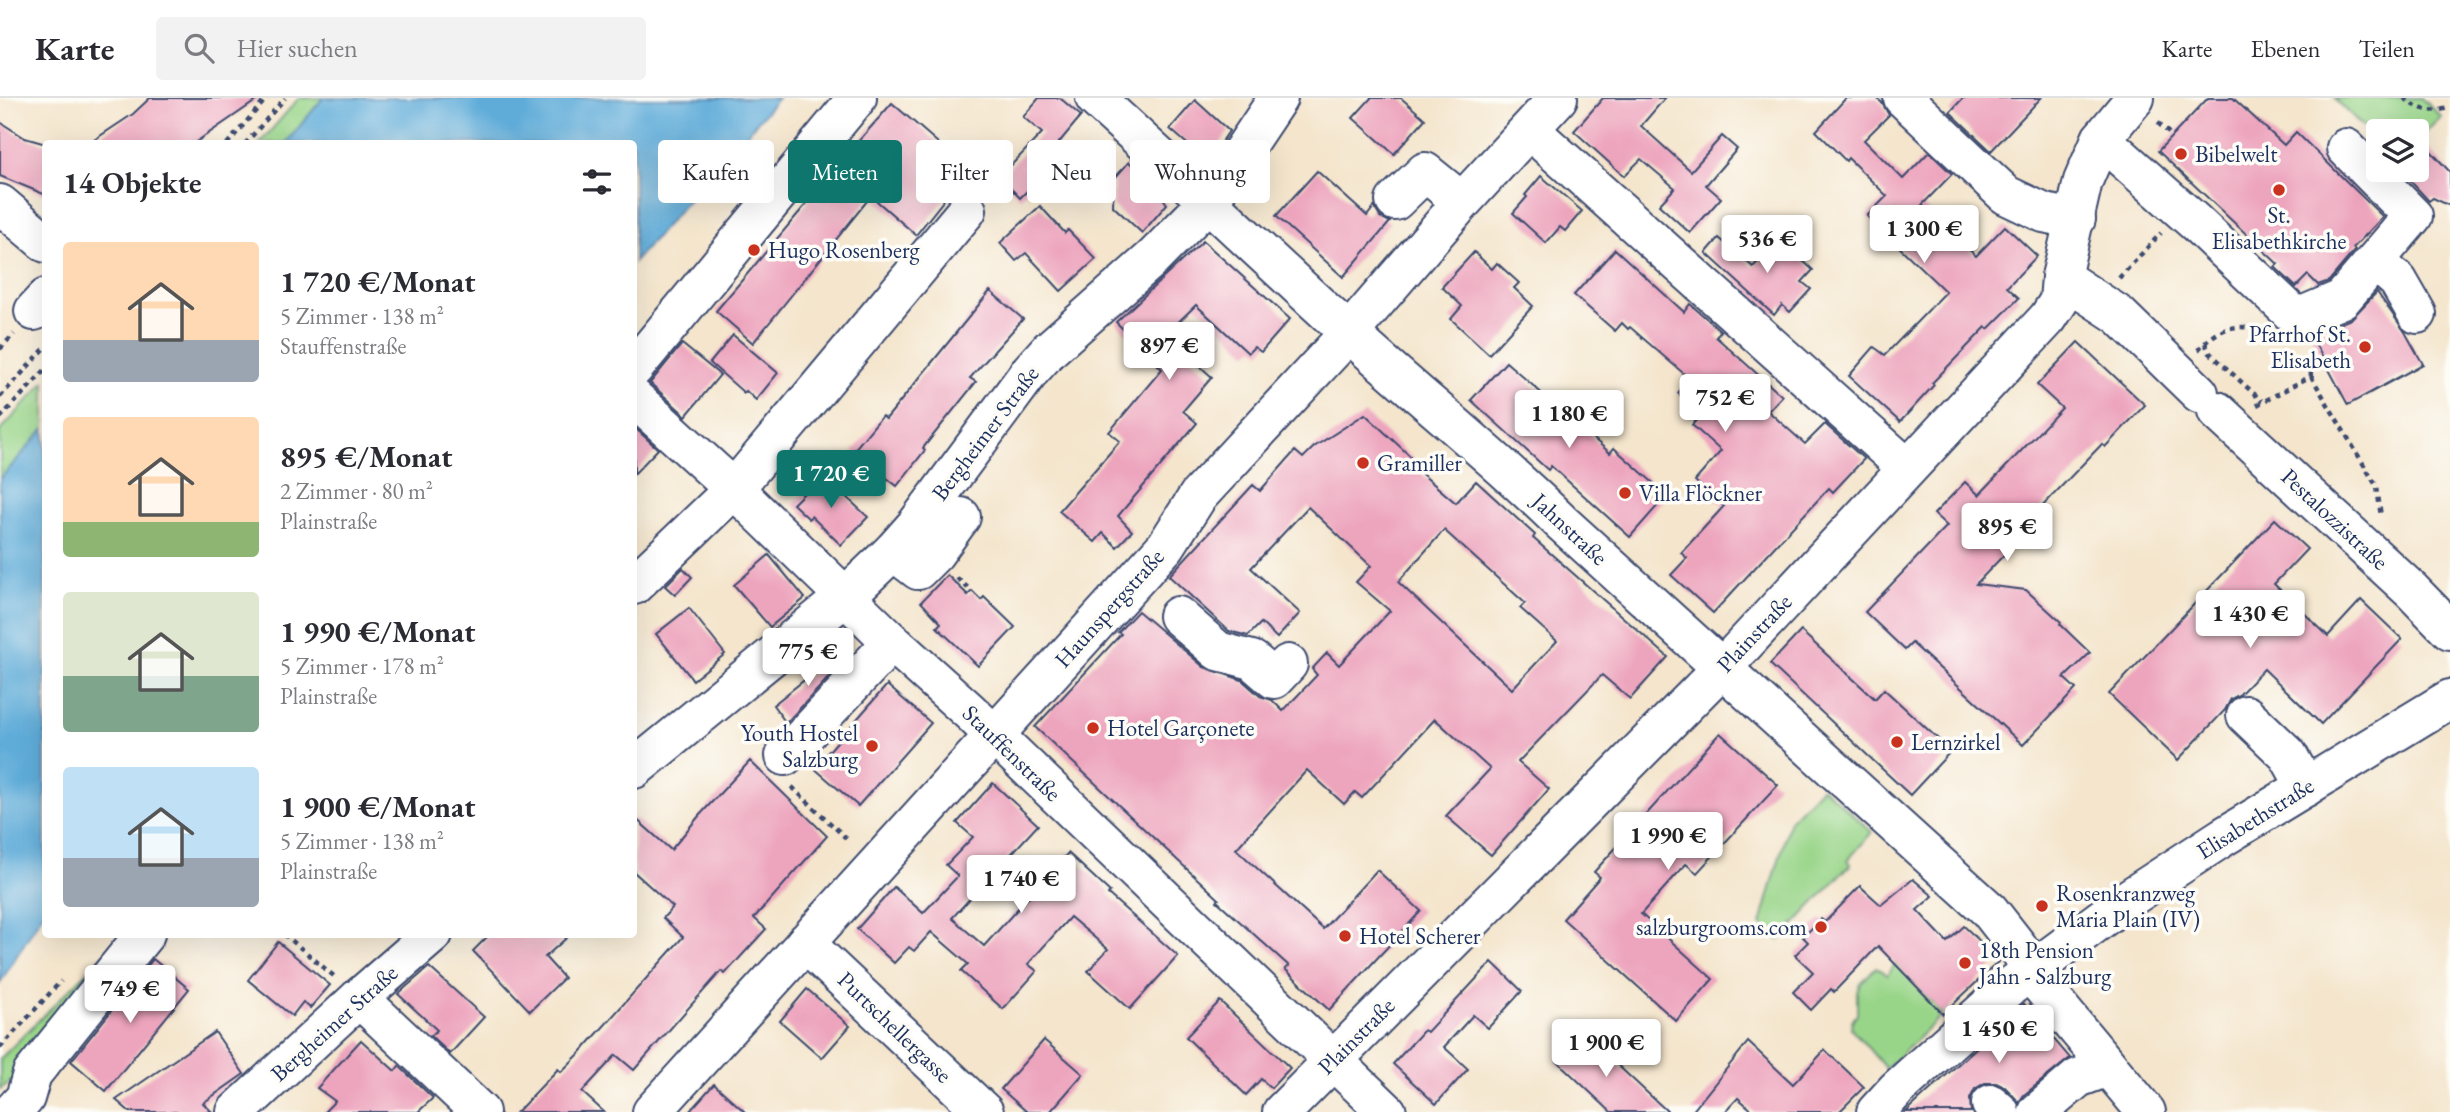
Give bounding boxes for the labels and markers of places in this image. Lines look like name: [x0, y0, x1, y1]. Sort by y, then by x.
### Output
place label: Bibelwelt: [2195, 139, 2278, 169]
marker: Bibelwelt: [2173, 146, 2189, 162]
marker: St. Elisabethkirche: [2271, 182, 2287, 198]
place label: St. Elisabethkirche: [2212, 200, 2346, 256]
pin: 1 300 €: [1859, 206, 1989, 265]
pin: 536 €: [1718, 216, 1816, 275]
place label: Hugo Rosenberg: [768, 235, 921, 265]
marker: Hugo Rosenberg: [746, 242, 762, 258]
place label: Pfarrhof St. Elisabeth: [2249, 319, 2351, 375]
pin: 897 €: [1120, 322, 1218, 382]
marker: Pfarrhof St. Elisabeth: [2357, 339, 2373, 355]
pin: 752 €: [1676, 374, 1774, 434]
pin: 1 180 €: [1504, 390, 1634, 450]
place label: Gramiller: [1377, 448, 1462, 478]
pin: 1 720 €: [766, 450, 896, 510]
marker: Gramiller: [1355, 455, 1371, 471]
place label: Villa Flöckner: [1639, 478, 1762, 508]
marker: Villa Flöckner: [1617, 485, 1633, 501]
pin: 895 €: [1958, 504, 2056, 563]
pin: 1 430 €: [2185, 590, 2315, 650]
pin: 775 €: [759, 628, 857, 688]
place label: Hotel Garçonete: [1107, 713, 1255, 743]
place label: Youth Hostel Salzburg: [741, 718, 859, 774]
marker: Hotel Garçonete: [1085, 720, 1101, 736]
place label: Lernzirkel: [1911, 727, 2001, 757]
marker: Lernzirkel: [1889, 734, 1905, 750]
marker: Youth Hostel Salzburg: [864, 738, 880, 754]
pin: 1 990 €: [1603, 812, 1733, 872]
pin: 1 740 €: [956, 856, 1086, 915]
place label: Rosenkranzweg Maria Plain (IV): [2056, 878, 2200, 934]
marker: Rosenkranzweg Maria Plain (IV): [2034, 898, 2050, 914]
place label: salzburgrooms.com: [1636, 912, 1807, 942]
marker: salzburgrooms.com: [1813, 919, 1829, 935]
place label: Hotel Scherer: [1359, 921, 1481, 951]
marker: Hotel Scherer: [1337, 928, 1353, 944]
place label: 18th Pension Jahn - Salzburg: [1977, 935, 2112, 991]
marker: 18th Pension Jahn - Salzburg: [1957, 955, 1973, 971]
pin: 749 €: [81, 965, 179, 1025]
pin: 1 450 €: [1934, 1006, 2064, 1065]
pin: 1 900 €: [1541, 1020, 1671, 1079]

